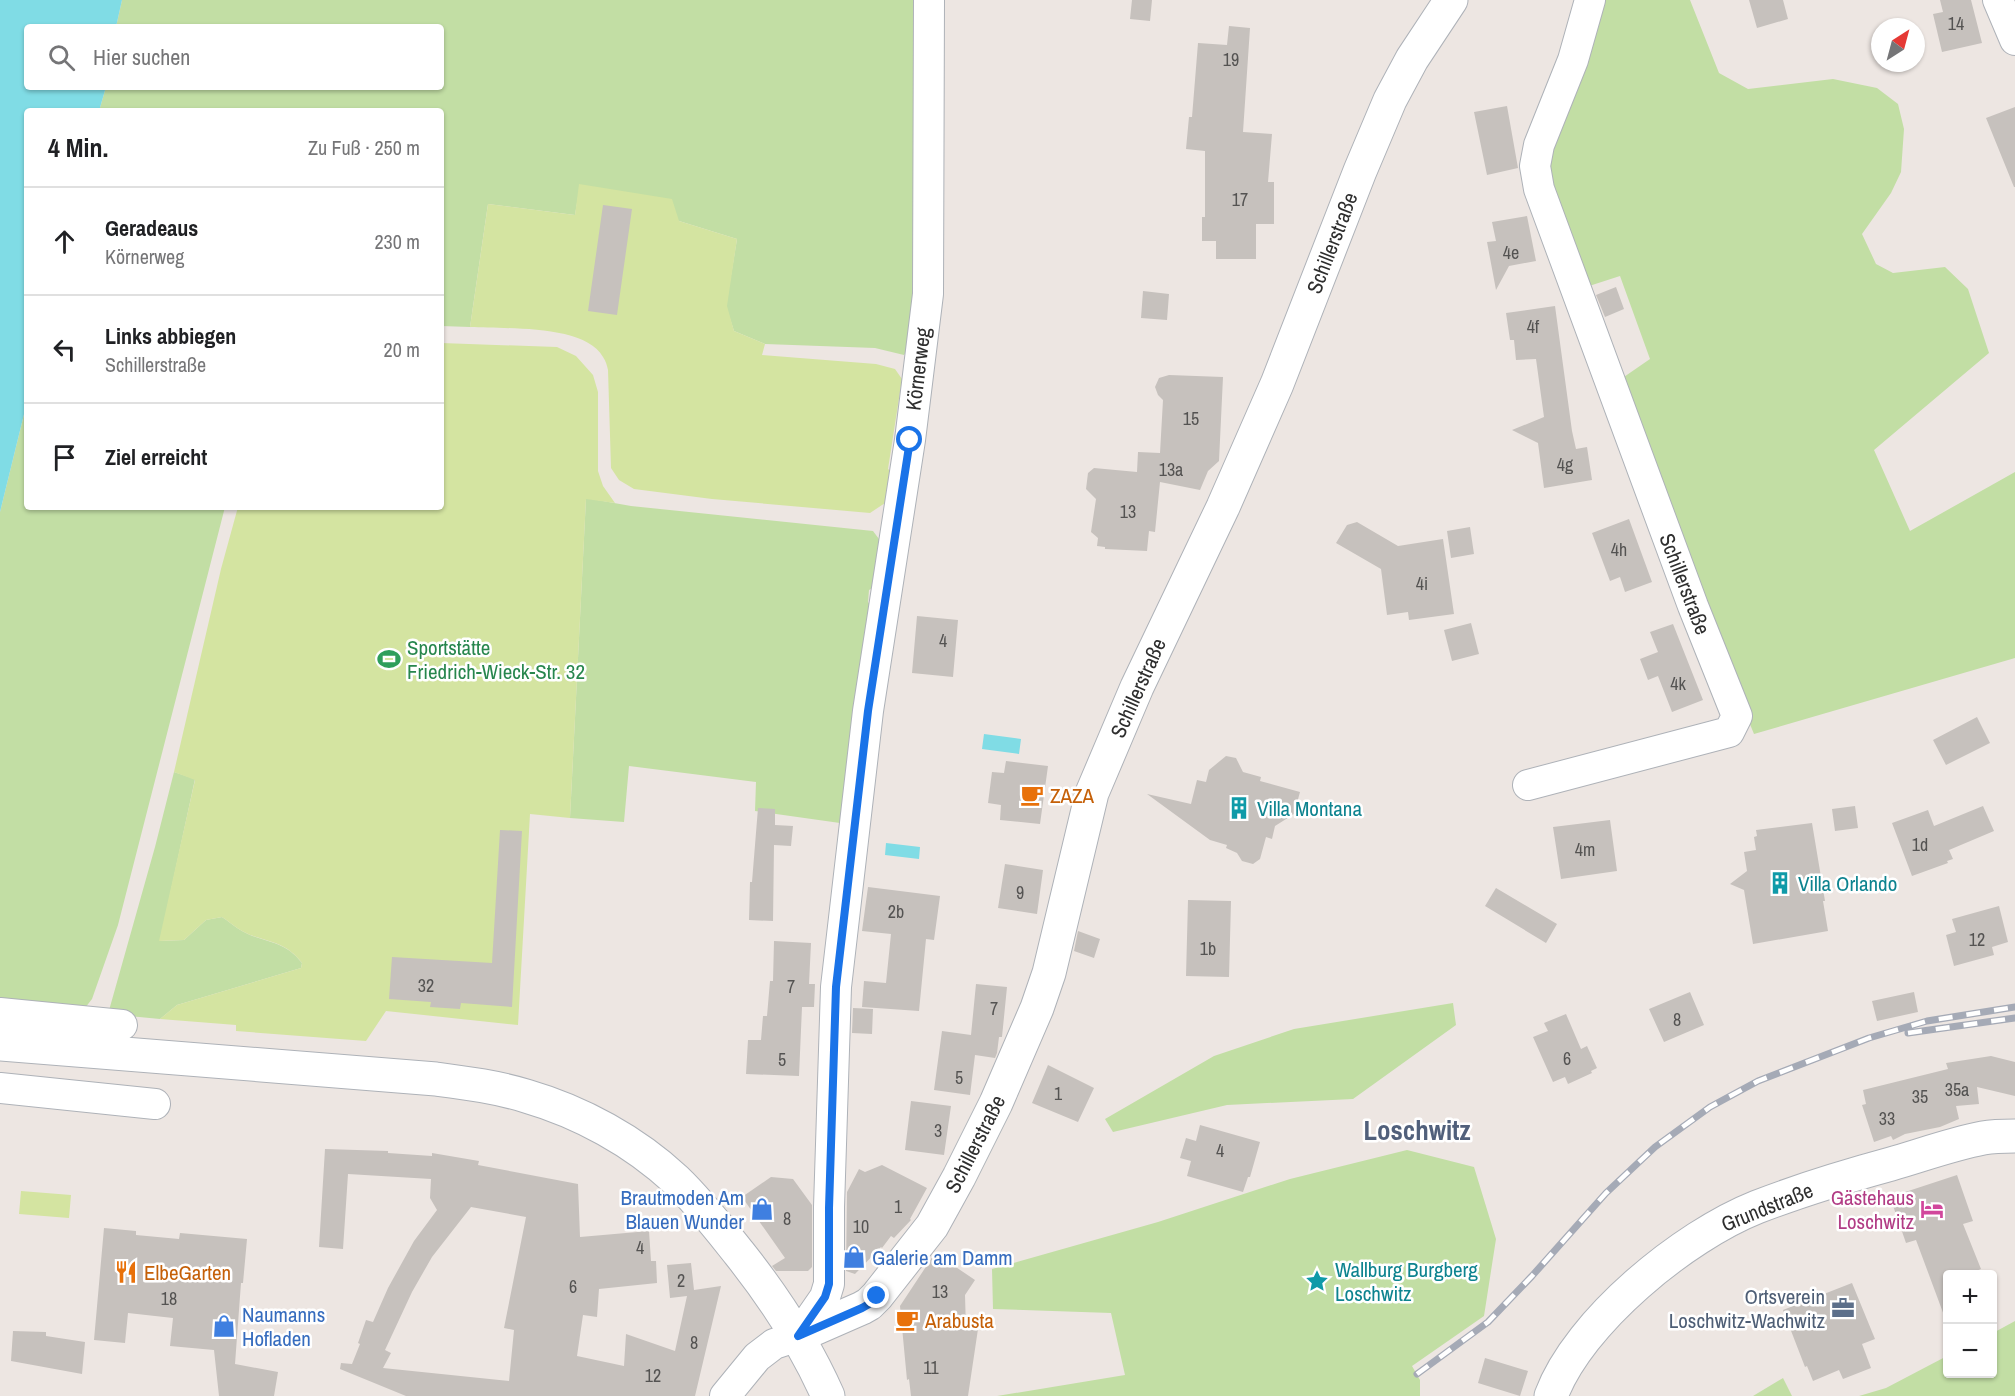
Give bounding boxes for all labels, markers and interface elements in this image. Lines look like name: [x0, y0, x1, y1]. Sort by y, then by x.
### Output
house number: 14: [1948, 11, 1964, 36]
north arrow: [1871, 18, 1925, 72]
search box: [24, 24, 444, 90]
icon: search: [45, 41, 78, 74]
text: Hier suchen: [93, 42, 190, 72]
house number: 19: [1223, 47, 1239, 72]
text: 4 Min.: [48, 130, 108, 165]
text: Zu Fuß · 250 m: [308, 134, 420, 161]
house number: 17: [1232, 187, 1248, 212]
street label: Schillerstraße: [1299, 188, 1365, 298]
text: Geradeaus: [105, 213, 198, 243]
icon: ahead: [48, 225, 81, 258]
text: 230 m: [374, 228, 420, 255]
house number: 4e: [1503, 240, 1519, 265]
text: Körnerweg: [105, 243, 184, 270]
house number: 4f: [1527, 314, 1540, 339]
text: Links abbiegen: [105, 321, 236, 351]
street label: Körnerweg: [899, 325, 938, 412]
icon: left: [48, 333, 81, 366]
text: 20 m: [384, 336, 420, 363]
text: Schillerstraße: [105, 351, 206, 378]
house number: 15: [1183, 406, 1199, 431]
route start: [896, 426, 922, 452]
icon: arrive: [48, 441, 81, 474]
text: Ziel erreicht: [105, 442, 207, 472]
house number: 4g: [1557, 452, 1574, 477]
house number: 13a: [1159, 457, 1183, 482]
house number: 13: [1120, 499, 1136, 524]
street label: Schillerstraße: [1652, 529, 1718, 639]
house number: 4h: [1611, 537, 1627, 562]
house number: 4i: [1416, 571, 1428, 596]
house number: 4: [939, 628, 947, 653]
place label: Sportstätte Friedrich-Wieck-Str. 32: [407, 633, 585, 686]
street label: Schillerstraße: [1103, 634, 1173, 742]
sports icon: Sportstätte Friedrich-Wieck-Str. 32: [376, 646, 402, 672]
house number: 4k: [1670, 671, 1686, 696]
place label: ZAZA: [1050, 781, 1095, 810]
cafe icon: ZAZA: [1019, 782, 1045, 808]
place label: Villa Montana: [1257, 794, 1362, 823]
building icon: Villa Montana: [1226, 795, 1252, 821]
house number: 1d: [1912, 832, 1928, 857]
house number: 4m: [1575, 837, 1595, 862]
place label: Villa Orlando: [1798, 869, 1897, 898]
building icon: Villa Orlando: [1767, 870, 1793, 896]
house number: 9: [1016, 880, 1024, 905]
house number: 2b: [888, 899, 904, 924]
house number: 12: [1969, 927, 1985, 952]
house number: 1b: [1200, 936, 1216, 961]
house number: 32: [418, 973, 434, 998]
house number: 7: [787, 974, 795, 999]
house number: 7: [990, 996, 998, 1021]
house number: 8: [1673, 1007, 1681, 1032]
house number: 6: [1563, 1046, 1571, 1071]
house number: 5: [778, 1047, 786, 1072]
house number: 5: [955, 1065, 963, 1090]
house number: 35a: [1945, 1077, 1969, 1102]
house number: 1: [1054, 1081, 1063, 1106]
house number: 35: [1912, 1084, 1928, 1109]
street label: Schillerstraße: [938, 1090, 1012, 1198]
house number: 33: [1879, 1106, 1895, 1131]
district label: Loschwitz: [1363, 1112, 1471, 1148]
house number: 3: [934, 1118, 942, 1143]
house number: 4: [1216, 1138, 1224, 1163]
street label: Grundstraße: [1717, 1175, 1817, 1239]
place label: Brautmoden Am Blauen Wunder: [621, 1183, 744, 1236]
place label: Gästehaus Loschwitz: [1831, 1183, 1914, 1236]
house number: 1: [894, 1194, 903, 1219]
shop icon: Brautmoden Am Blauen Wunder: [749, 1196, 775, 1222]
hotel icon: Gästehaus Loschwitz: [1919, 1196, 1945, 1222]
house number: 8: [783, 1206, 791, 1231]
house number: 10: [853, 1214, 869, 1239]
house number: 4: [636, 1235, 644, 1260]
place label: Galerie am Damm: [872, 1243, 1013, 1272]
shop icon: Galerie am Damm: [841, 1244, 867, 1270]
place label: Wallburg Burgberg Loschwitz: [1335, 1255, 1478, 1308]
place label: ElbeGarten: [144, 1258, 231, 1287]
restaurant icon: ElbeGarten: [113, 1259, 139, 1285]
house number: 2: [677, 1268, 685, 1293]
place icon: Wallburg Burgberg Loschwitz: [1304, 1268, 1330, 1294]
map controls: [1943, 1270, 1997, 1378]
button: +: [1943, 1270, 1997, 1324]
house number: 6: [569, 1274, 577, 1299]
house number: 13: [932, 1279, 948, 1304]
route end: [863, 1282, 889, 1308]
place label: Ortsverein Loschwitz-Wachwitz: [1669, 1282, 1825, 1335]
house number: 18: [161, 1286, 177, 1311]
office icon: Ortsverein Loschwitz-Wachwitz: [1830, 1295, 1856, 1321]
place label: Naumanns Hofladen: [242, 1300, 325, 1353]
place label: Arabusta: [924, 1306, 994, 1335]
cafe icon: Arabusta: [894, 1307, 920, 1333]
shop icon: Naumanns Hofladen: [211, 1313, 237, 1339]
button: −: [1943, 1324, 1997, 1378]
house number: 8: [690, 1330, 698, 1355]
house number: 11: [923, 1355, 939, 1380]
house number: 12: [645, 1363, 661, 1388]

